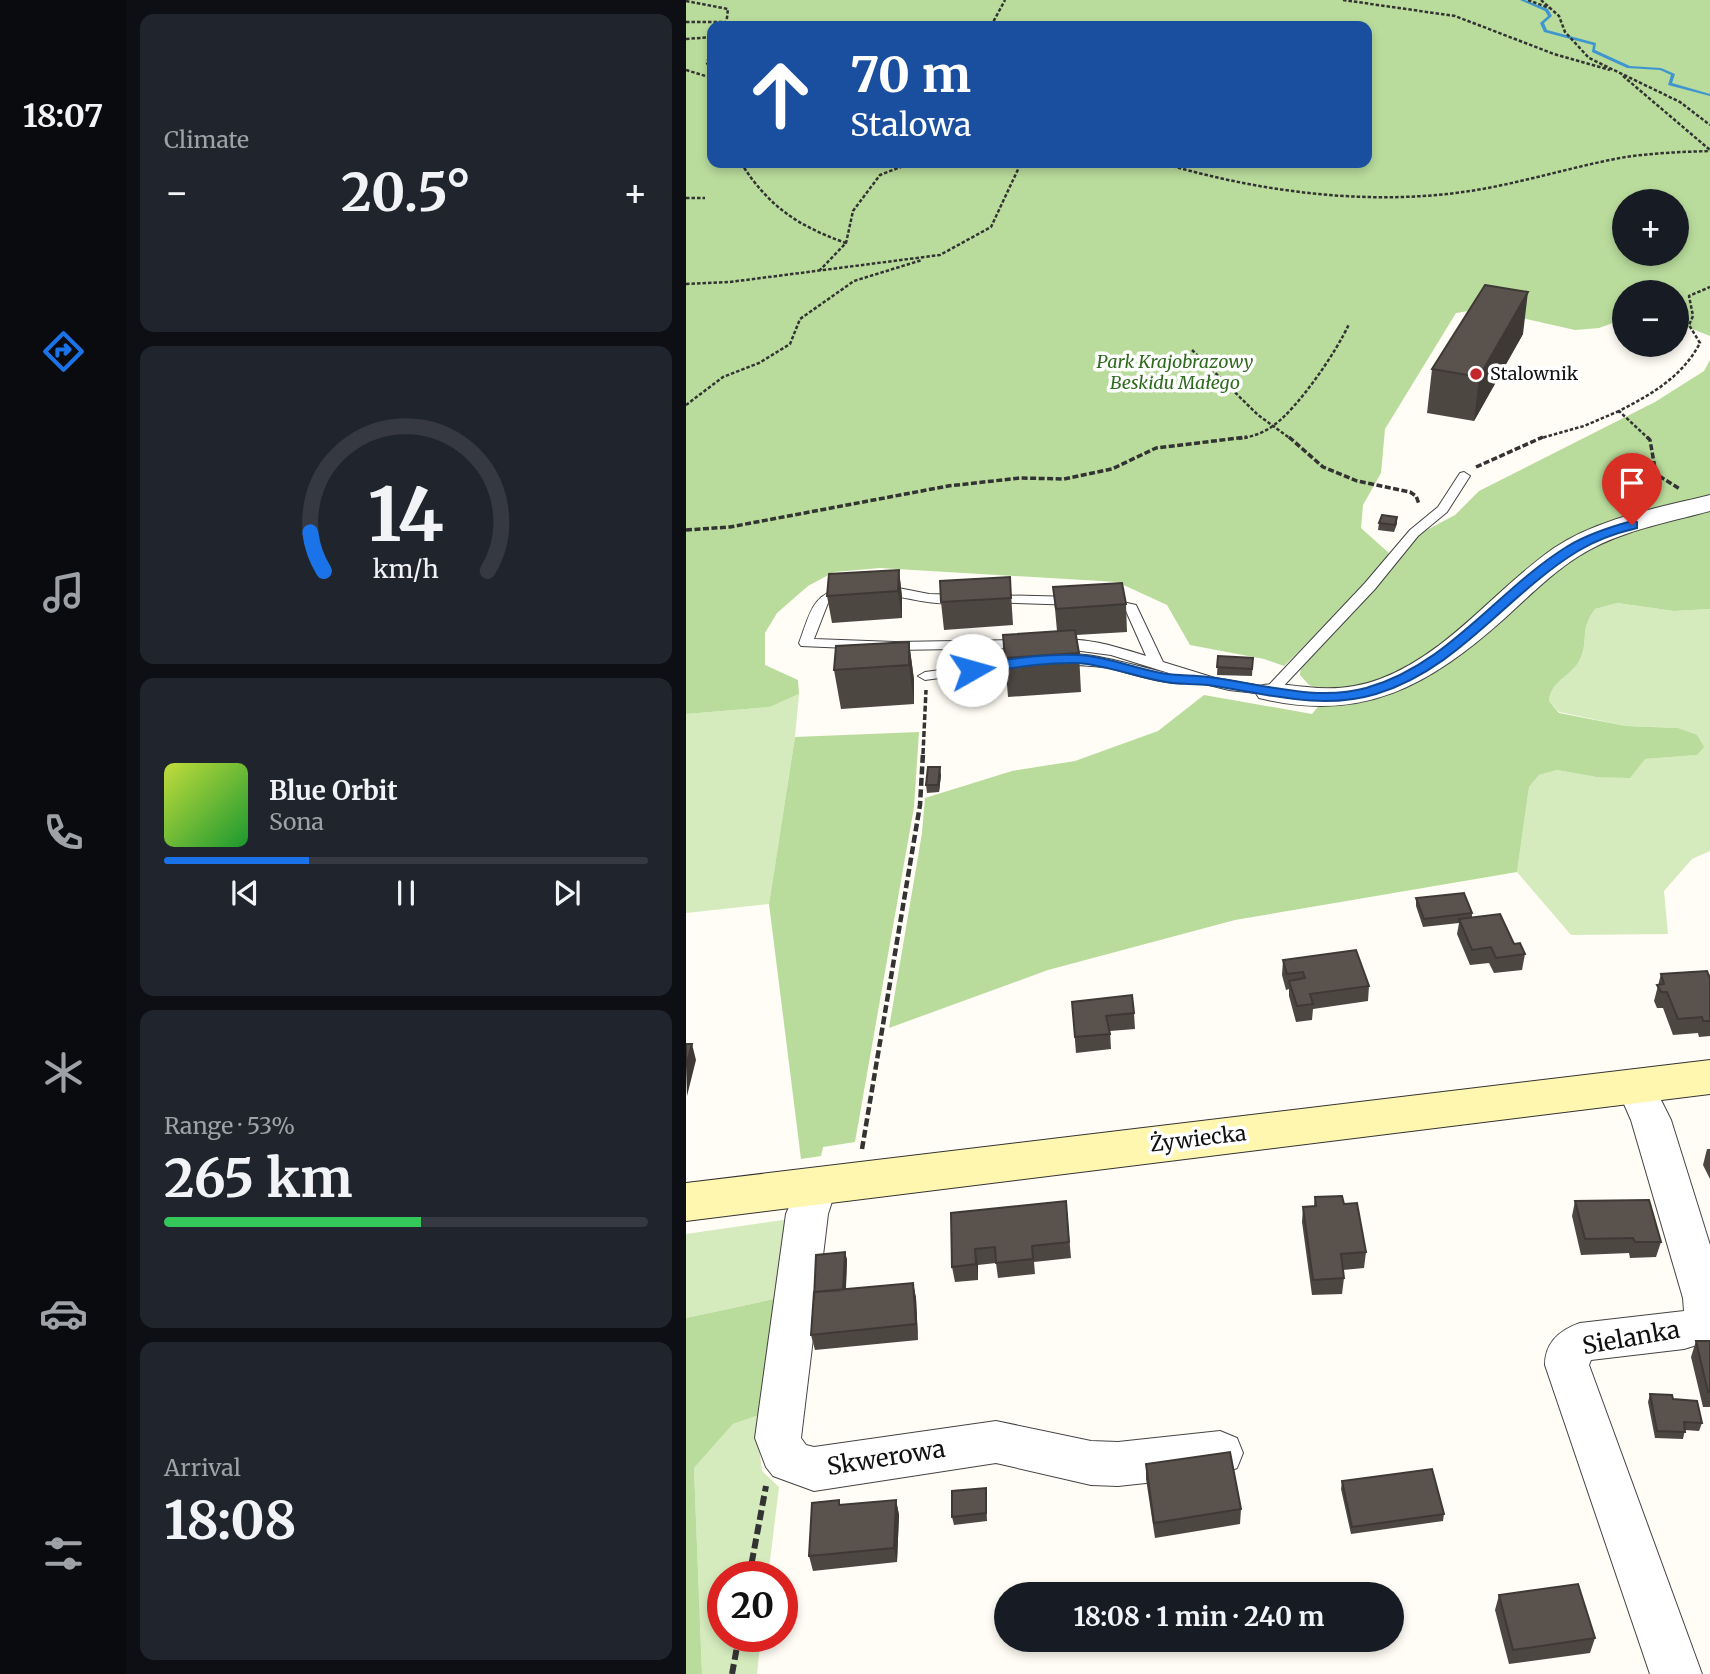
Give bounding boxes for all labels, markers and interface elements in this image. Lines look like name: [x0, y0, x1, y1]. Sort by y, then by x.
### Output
text: 70 m: [850, 44, 971, 105]
icon: ahead: [735, 49, 826, 140]
text: 18:07: [23, 96, 103, 136]
text: Stalowa: [850, 105, 971, 145]
text: Climate: [164, 125, 249, 154]
text: 20.5°: [341, 160, 471, 225]
text: −: [164, 169, 189, 216]
text: +: [623, 169, 648, 216]
map controls: [1612, 189, 1689, 357]
button: +: [1612, 189, 1689, 266]
button: −: [1612, 280, 1689, 357]
icon: directions: [39, 327, 88, 376]
park label: Park Krajobrazowy Beskidu Małego: [1097, 350, 1254, 394]
place label: Stalownik: [1490, 362, 1579, 385]
marker: Stalownik: [1468, 366, 1484, 382]
pin: [1602, 453, 1662, 525]
icon: arrive: [1613, 464, 1651, 502]
text: 14: [368, 469, 444, 561]
text: km/h: [373, 553, 439, 585]
icon: music: [39, 568, 88, 617]
position arrow: [935, 633, 1009, 707]
text: Blue Orbit: [269, 774, 398, 807]
text: Sona: [269, 807, 324, 836]
icon: phone: [39, 808, 88, 857]
icon: previous: [226, 874, 264, 912]
icon: pause: [387, 874, 425, 912]
icon: next: [548, 874, 586, 912]
icon: climate: [39, 1048, 88, 1097]
text: Range · 53%: [164, 1111, 295, 1140]
street label: Żywiecka: [1148, 1119, 1248, 1158]
text: 265 km: [164, 1146, 353, 1211]
icon: car: [39, 1289, 88, 1338]
street label: Sielanka: [1580, 1314, 1682, 1361]
street label: Skwerowa: [825, 1433, 947, 1482]
text: Arrival: [164, 1453, 241, 1482]
text: 18:08: [164, 1488, 297, 1553]
icon: filters: [39, 1529, 88, 1578]
speed limit sign: 20: [707, 1561, 798, 1652]
text: 18:08 · 1 min · 240 m: [1073, 1600, 1325, 1633]

